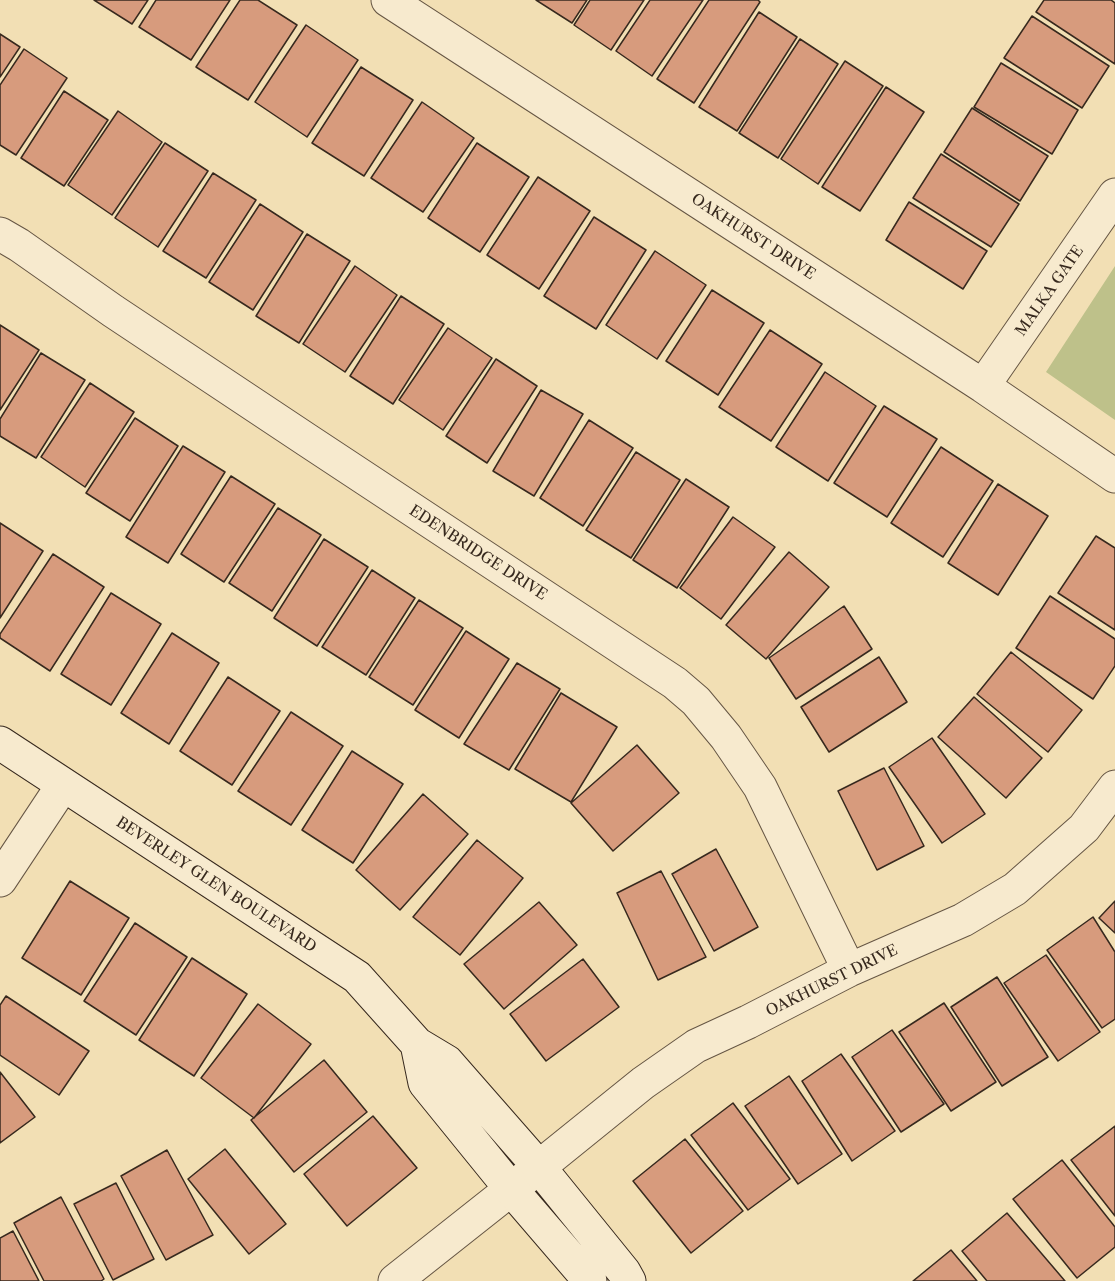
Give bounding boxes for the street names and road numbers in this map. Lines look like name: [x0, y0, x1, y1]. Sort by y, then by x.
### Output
street label: OAKHURST DRIVE: [688, 190, 818, 284]
street label: MALKA GATE: [1012, 242, 1088, 340]
street label: EDENBRIDGE DRIVE: [406, 502, 550, 604]
street label: BEVERLEY GLEN BOULEVARD: [113, 814, 319, 956]
street label: OAKHURST DRIVE: [763, 941, 901, 1021]

